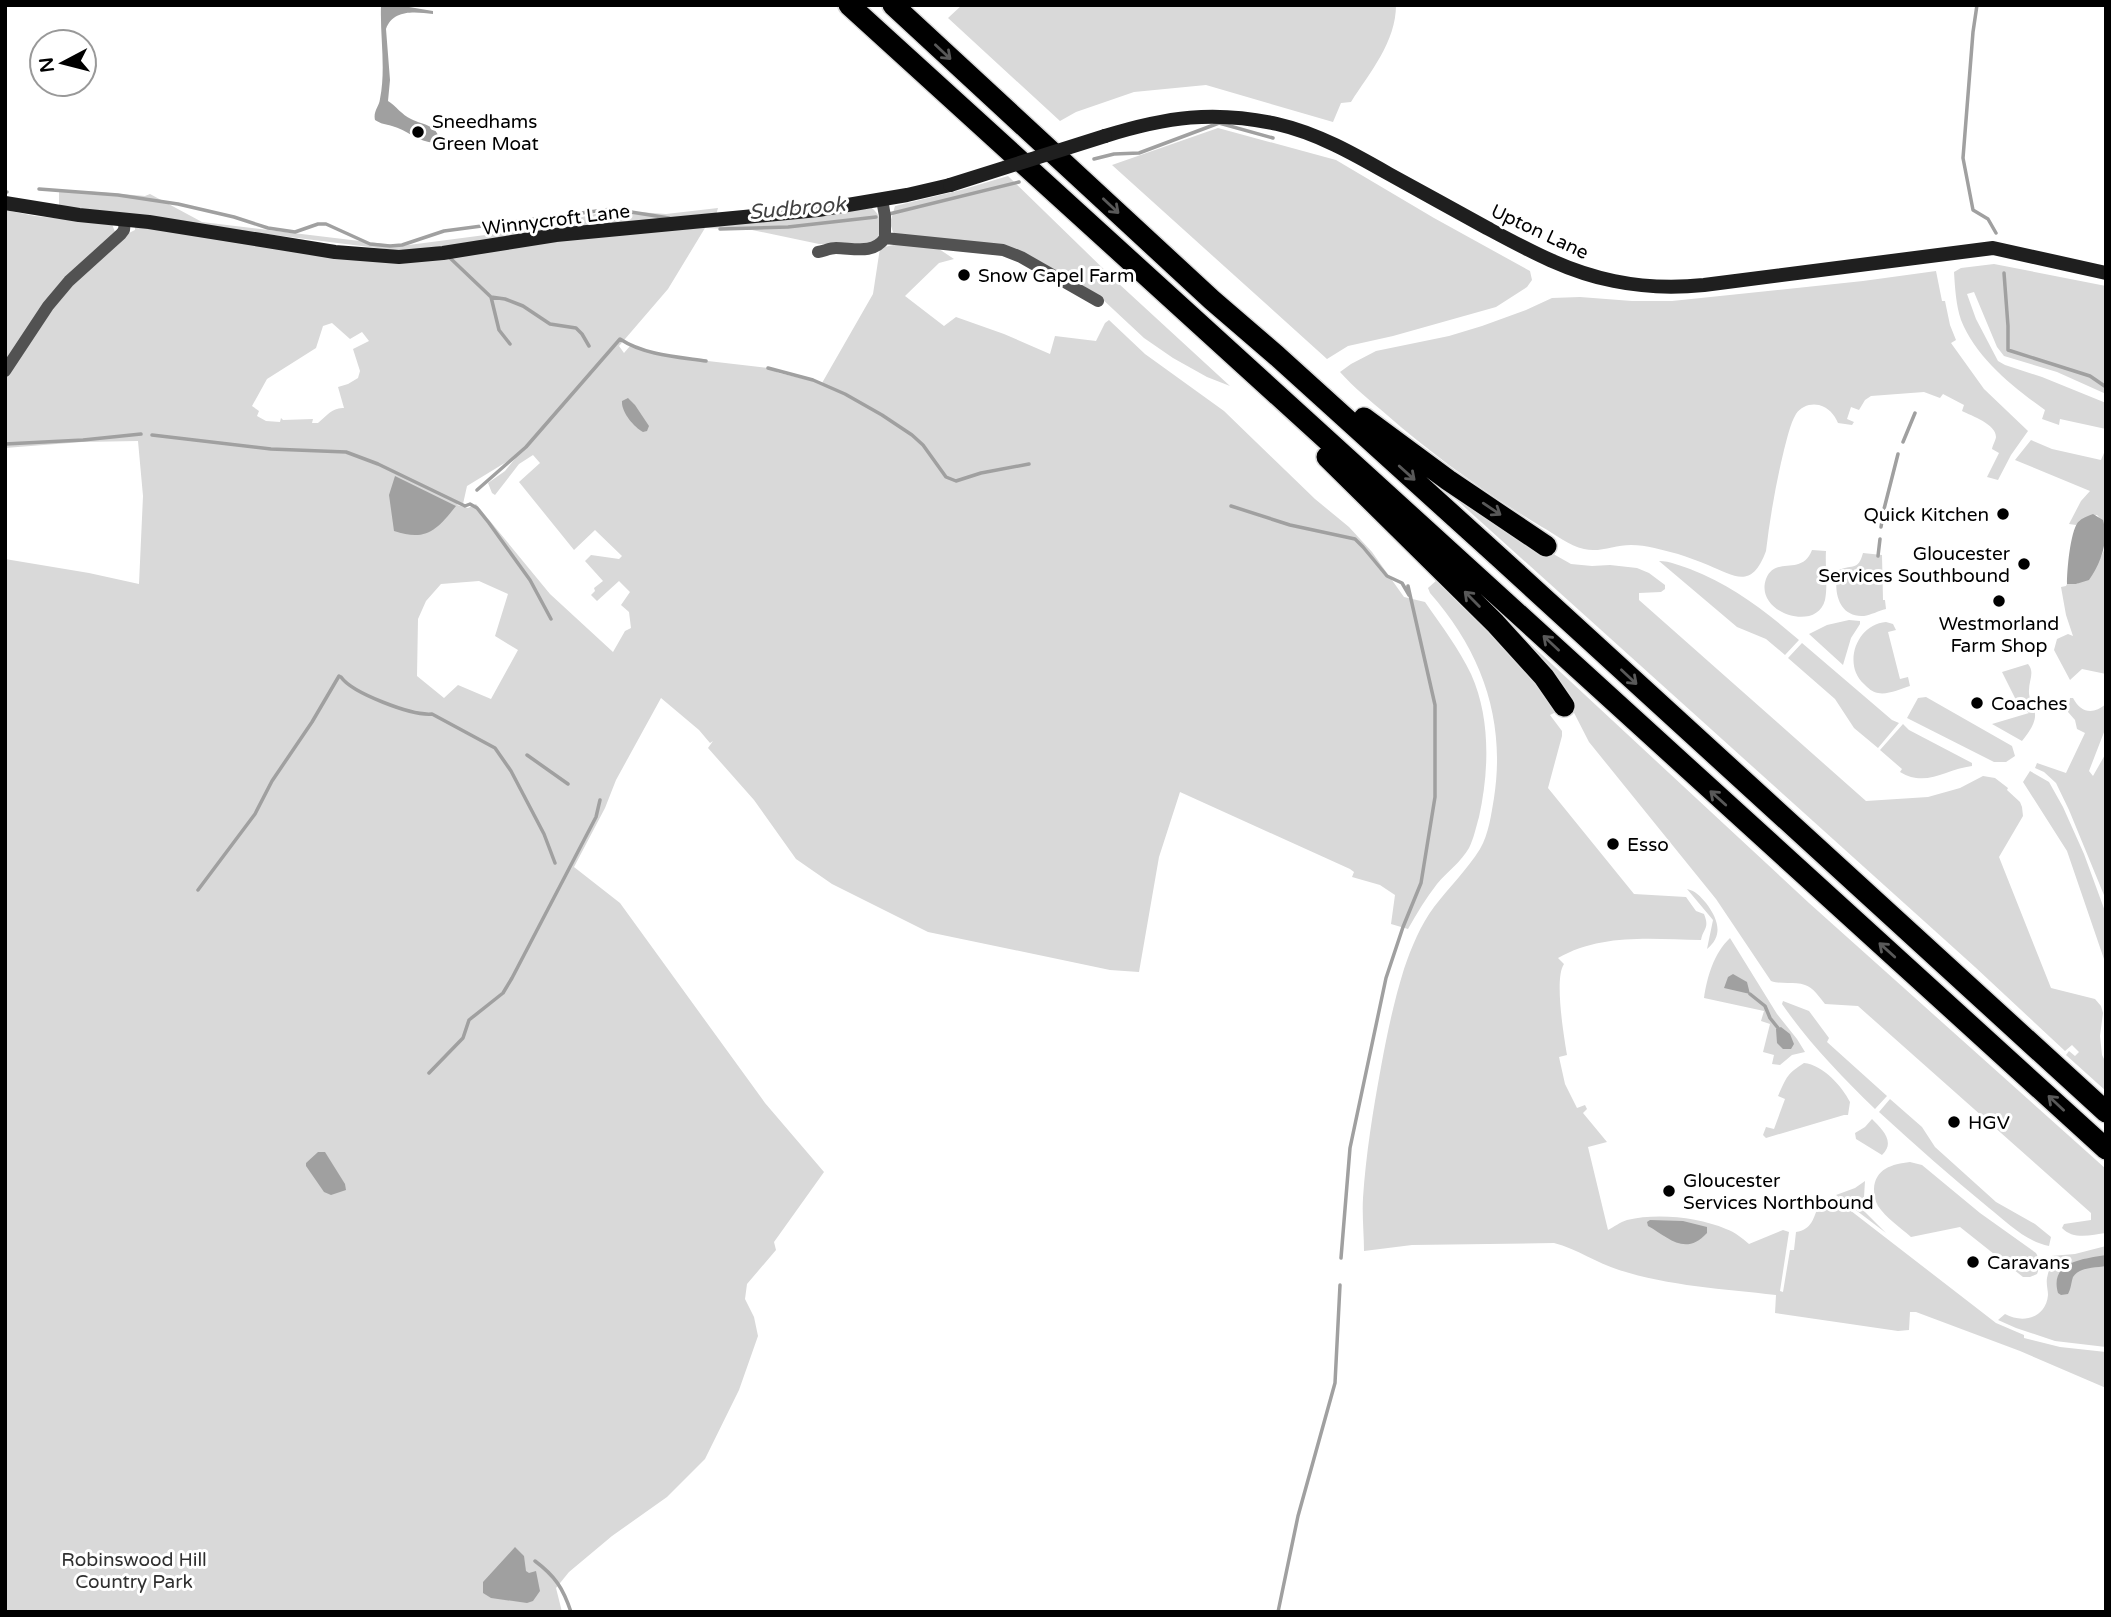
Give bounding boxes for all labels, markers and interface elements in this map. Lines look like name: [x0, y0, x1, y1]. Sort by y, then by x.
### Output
north arrow: [28, 28, 98, 98]
one-way arrow: [934, 43, 951, 60]
text: N: [35, 56, 59, 74]
place label: Sneedhams Green Moat: [432, 111, 539, 155]
marker: Sneedhams Green Moat: [410, 124, 426, 140]
water label: Sudbrook: [748, 192, 848, 225]
one-way arrow: [1102, 198, 1120, 214]
street label: Winnycroft Lane: [481, 200, 631, 240]
street label: Upton Lane: [1487, 200, 1592, 264]
place label: Snow Capel Farm: [978, 265, 1134, 287]
marker: Snow Capel Farm: [956, 267, 972, 283]
one-way arrow: [1398, 465, 1416, 481]
one-way arrow: [1482, 502, 1501, 517]
place label: Quick Kitchen: [1863, 504, 1989, 526]
marker: Quick Kitchen: [1995, 506, 2011, 522]
place label: Gloucester Services Southbound: [1818, 543, 2011, 587]
marker: Gloucester Services Southbound: [2016, 556, 2032, 572]
one-way arrow: [1463, 591, 1480, 608]
marker: Westmorland Farm Shop: [1991, 593, 2007, 609]
place label: Westmorland Farm Shop: [1939, 613, 2059, 657]
one-way arrow: [1543, 635, 1560, 652]
one-way arrow: [1620, 668, 1637, 685]
place label: Coaches: [1991, 693, 2068, 715]
marker: Coaches: [1969, 695, 1985, 711]
one-way arrow: [1710, 789, 1727, 806]
place label: Esso: [1627, 834, 1669, 856]
marker: Esso: [1605, 836, 1621, 852]
one-way arrow: [1878, 942, 1896, 958]
one-way arrow: [2047, 1095, 2065, 1111]
place label: HGV: [1968, 1112, 2010, 1134]
marker: HGV: [1946, 1114, 1962, 1130]
place label: Gloucester Services Northbound: [1683, 1170, 1874, 1214]
marker: Gloucester Services Northbound: [1661, 1183, 1677, 1199]
place label: Caravans: [1987, 1252, 2070, 1274]
marker: Caravans: [1965, 1254, 1981, 1270]
park label: Robinswood Hill Country Park: [61, 1549, 207, 1593]

